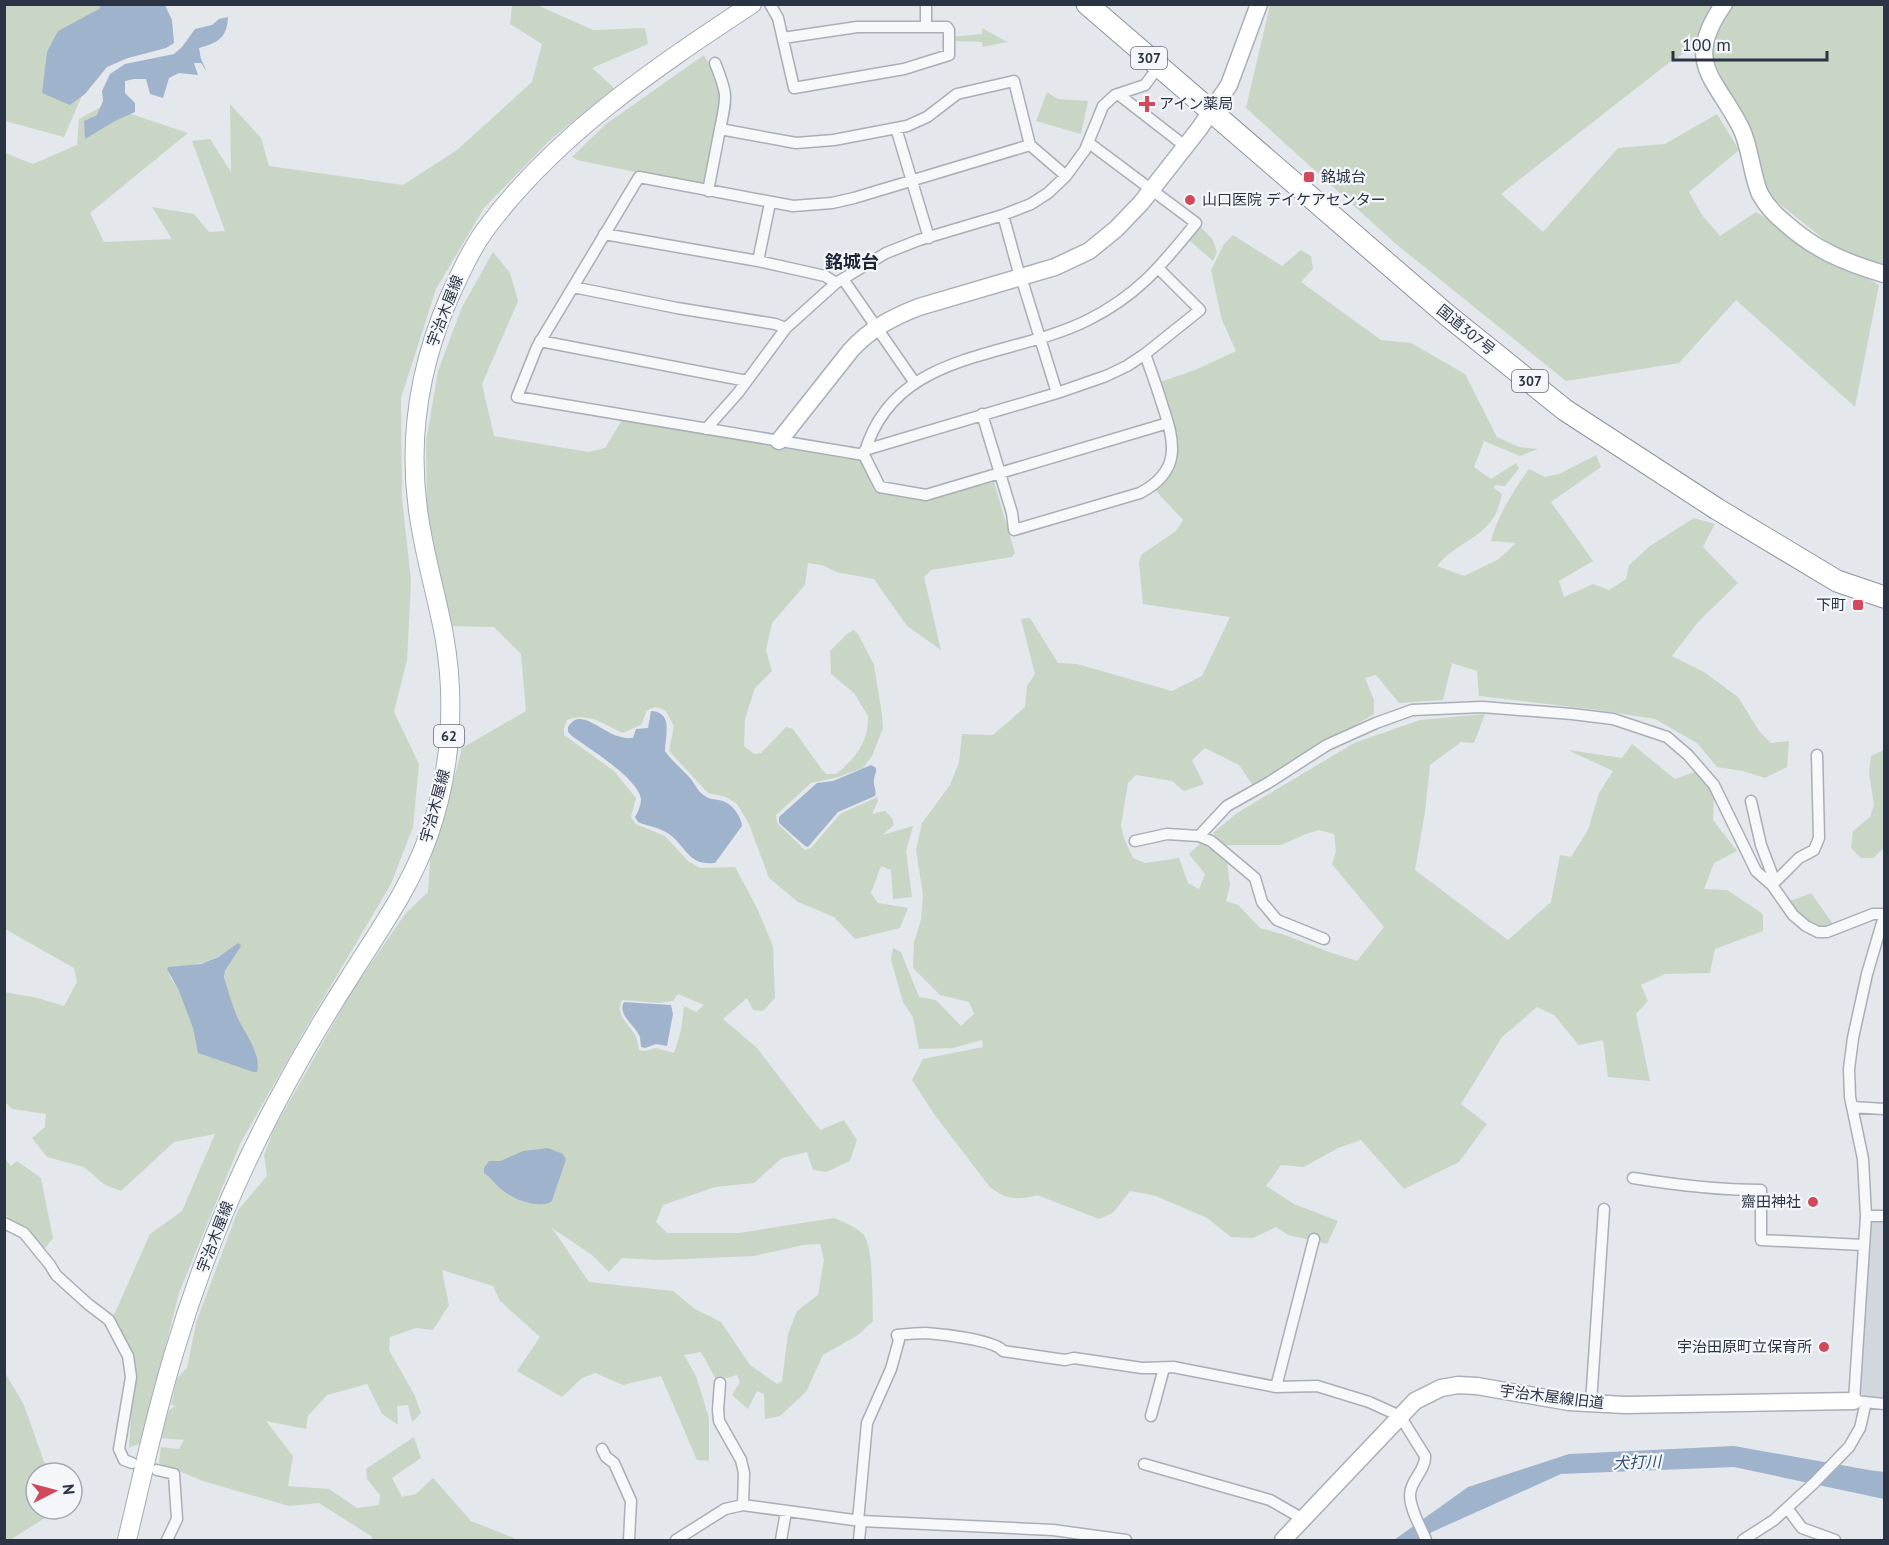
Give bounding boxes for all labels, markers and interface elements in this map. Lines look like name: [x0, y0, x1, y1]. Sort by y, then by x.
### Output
scale bar: [1673, 24, 1828, 62]
text: 100 m: [1682, 33, 1731, 56]
road number: 307: [1131, 47, 1167, 69]
place label: アイン薬局: [1159, 94, 1233, 113]
marker: アイン薬局: [1140, 97, 1154, 111]
place label: 銘城台: [1321, 167, 1366, 186]
marker: 銘城台: [1302, 170, 1316, 184]
place label: 山口医院 デイケアセンター: [1202, 190, 1386, 209]
marker: 山口医院 デイケアセンター: [1183, 193, 1197, 207]
district label: 銘城台: [825, 250, 879, 273]
street label: 宇治木屋線: [422, 272, 467, 349]
street label: 国道307号: [1433, 300, 1499, 359]
road number: 307: [1512, 370, 1548, 392]
place label: 下町: [1816, 595, 1846, 614]
marker: 下町: [1851, 598, 1865, 612]
road number: 62: [434, 725, 464, 747]
street label: 宇治木屋線: [416, 767, 453, 845]
place label: 齋田神社: [1741, 1192, 1801, 1211]
marker: 齋田神社: [1806, 1195, 1820, 1209]
street label: 宇治木屋線: [192, 1198, 237, 1275]
place label: 宇治田原町立保育所: [1677, 1337, 1812, 1356]
marker: 宇治田原町立保育所: [1817, 1340, 1831, 1354]
street label: 宇治木屋線旧道: [1499, 1381, 1605, 1412]
water label: 犬打川: [1613, 1451, 1663, 1473]
north arrow: [24, 1461, 84, 1521]
text: N: [58, 1483, 79, 1496]

